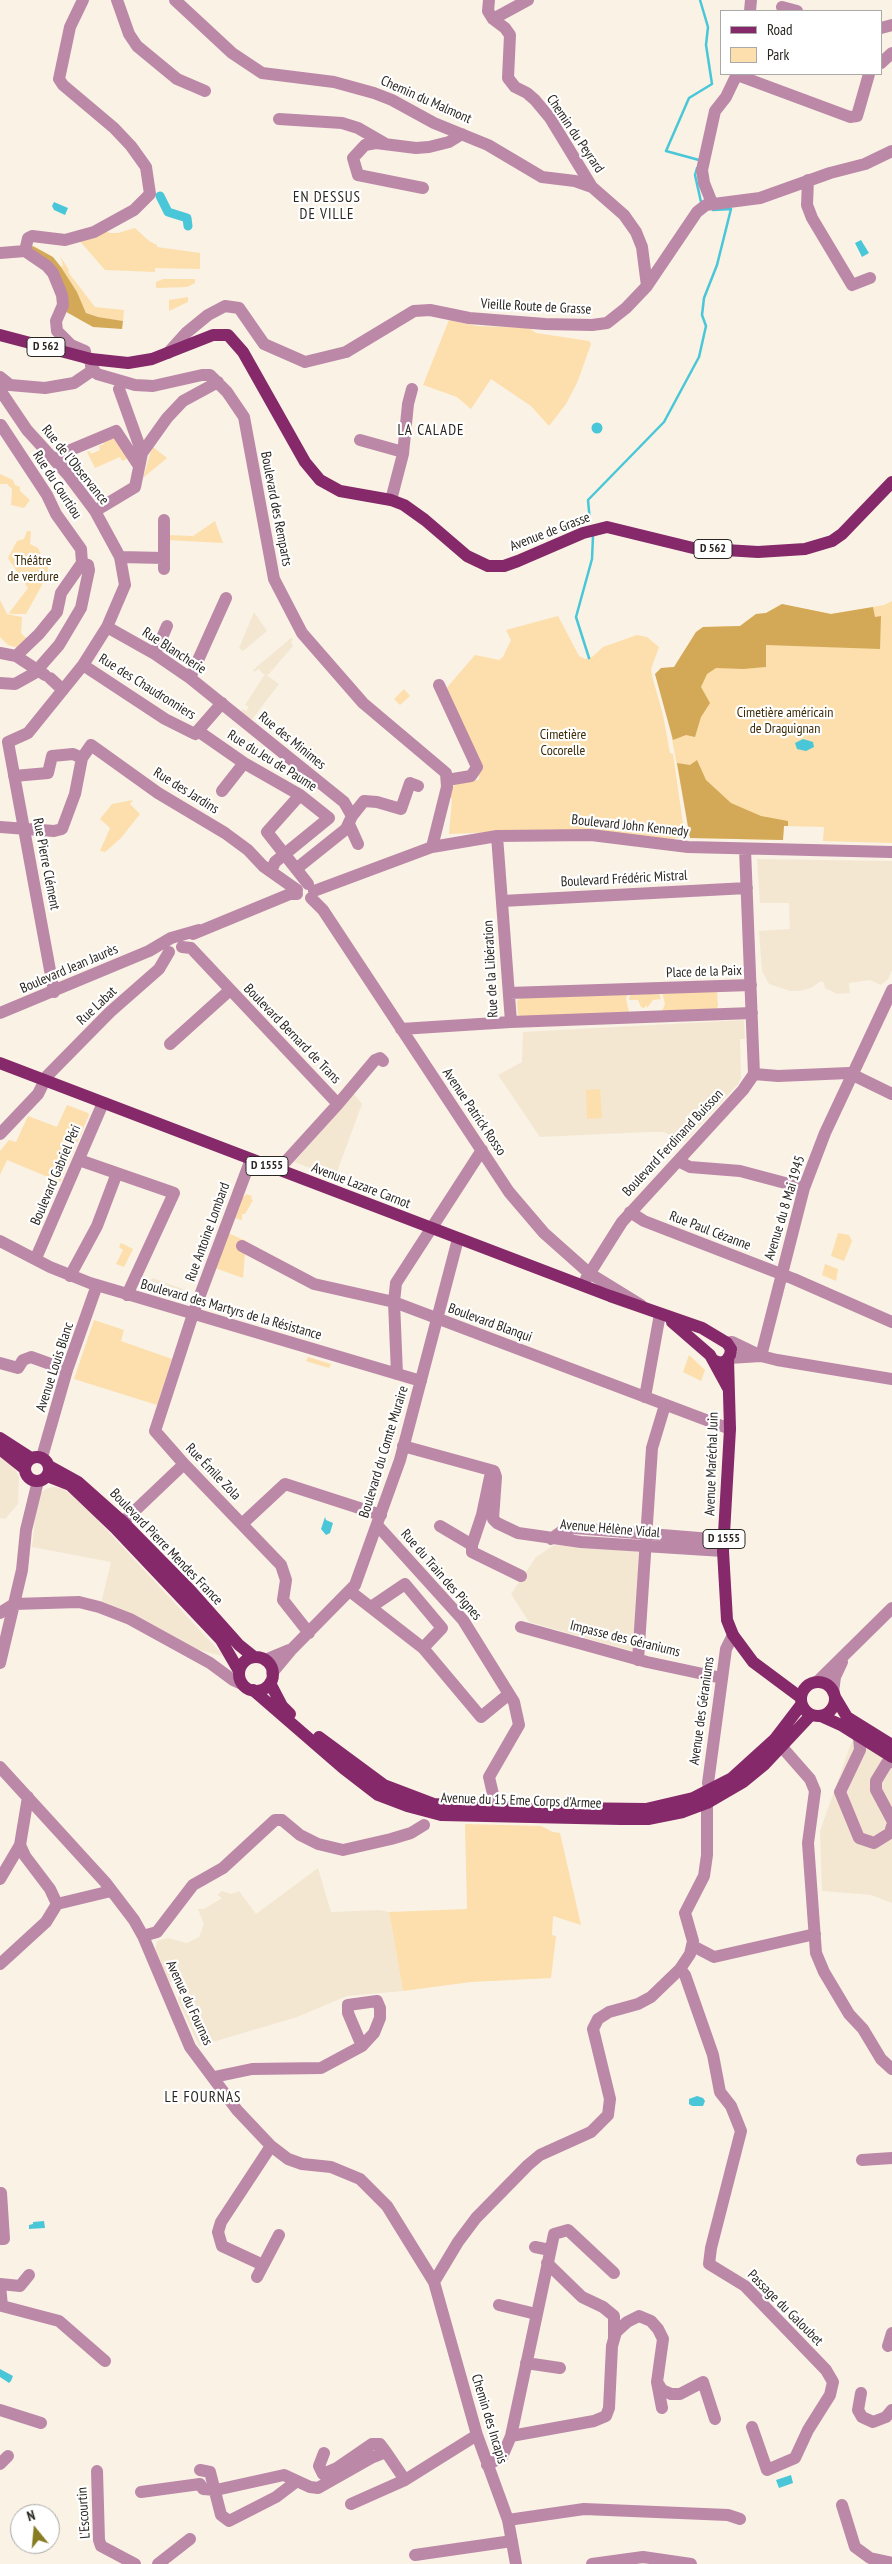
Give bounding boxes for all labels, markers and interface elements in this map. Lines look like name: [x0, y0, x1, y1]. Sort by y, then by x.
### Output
legend: [720, 10, 882, 75]
text: Road: [767, 20, 793, 39]
text: Park: [767, 45, 789, 64]
street label: Chemin du Malmont: [378, 72, 474, 128]
street label: Chemin du Peyrard: [543, 92, 607, 176]
district label: EN DESSUS DE VILLE: [292, 189, 362, 224]
street label: Vieille Route de Grasse: [480, 296, 592, 318]
road number: D 562: [27, 338, 65, 357]
street label: Rue de l'Observance: [38, 422, 112, 508]
district label: LA CALADE: [396, 422, 466, 440]
street label: Rue du Courtiou: [29, 448, 85, 522]
street label: Boulevard des Remparts: [257, 450, 295, 568]
street label: Avenue de Grasse: [507, 509, 593, 555]
road number: D 562: [694, 540, 732, 558]
park label: Théâtre de verdure: [7, 553, 59, 586]
street label: Rue Blancherie: [139, 624, 209, 678]
street label: Rue des Chaudronniers: [95, 650, 199, 724]
park label: Cimetière américain de Draguignan: [737, 705, 833, 738]
street label: Rue des Minimes: [255, 709, 329, 773]
street label: Rue du Jeu de Paume: [224, 727, 320, 795]
park label: Cimetière Cocorelle: [540, 727, 586, 760]
street label: Rue des Jardins: [150, 764, 222, 818]
street label: Boulevard John Kennedy: [571, 811, 689, 841]
street label: Rue Pierre Clément: [29, 817, 63, 911]
street label: Boulevard Frédéric Mistral: [560, 867, 688, 891]
street label: Rue de la Libération: [480, 920, 502, 1018]
street label: Boulevard Jean Jaurès: [18, 941, 120, 997]
street label: Place de la Paix: [666, 962, 742, 982]
street label: Boulevard Bernard de Trans: [240, 981, 344, 1087]
street label: Rue Labat: [74, 983, 120, 1029]
street label: Avenue Patrick Rosso: [439, 1065, 509, 1159]
street label: Boulevard Ferdinand Buisson: [619, 1086, 727, 1200]
street label: Boulevard Gabriel Péri: [27, 1122, 85, 1228]
street label: Avenue du 8 Mai 1945: [761, 1154, 809, 1262]
road number: D 1555: [246, 1156, 288, 1176]
street label: Avenue Lazare Carnot: [309, 1159, 413, 1213]
street label: Rue Antoine Lombard: [182, 1180, 234, 1284]
street label: Rue Paul Cézanne: [667, 1208, 753, 1254]
street label: Boulevard des Martyrs de la Résistance: [139, 1276, 323, 1344]
street label: Boulevard Blanqui: [446, 1300, 534, 1346]
street label: Avenue Louis Blanc: [33, 1320, 77, 1414]
street label: Boulevard du Comte Muraire: [356, 1384, 412, 1520]
street label: Avenue Maréchal Juin: [702, 1412, 722, 1516]
street label: Rue Émile Zola: [182, 1440, 244, 1504]
street label: Boulevard Pierre Mendes France: [106, 1485, 226, 1609]
street label: Avenue Hélène Vidal: [559, 1516, 661, 1542]
street label: Rue du Train des Pignes: [397, 1526, 485, 1624]
road number: D 1555: [703, 1530, 745, 1548]
street label: Impasse des Géraniums: [568, 1617, 682, 1661]
street label: Avenue des Géraniums: [686, 1656, 718, 1766]
street label: Avenue du 15 Eme Corps d'Armee: [440, 1790, 602, 1812]
street label: Avenue du Fournas: [162, 1958, 216, 2048]
district label: LE FOURNAS: [163, 2089, 243, 2107]
street label: Passage du Galoubet: [744, 2267, 826, 2349]
street label: Chemin des Incapis: [467, 2372, 511, 2466]
street label: L'Escourtin: [74, 2487, 94, 2539]
north arrow: [10, 2504, 60, 2554]
text: N: [25, 2506, 37, 2525]

